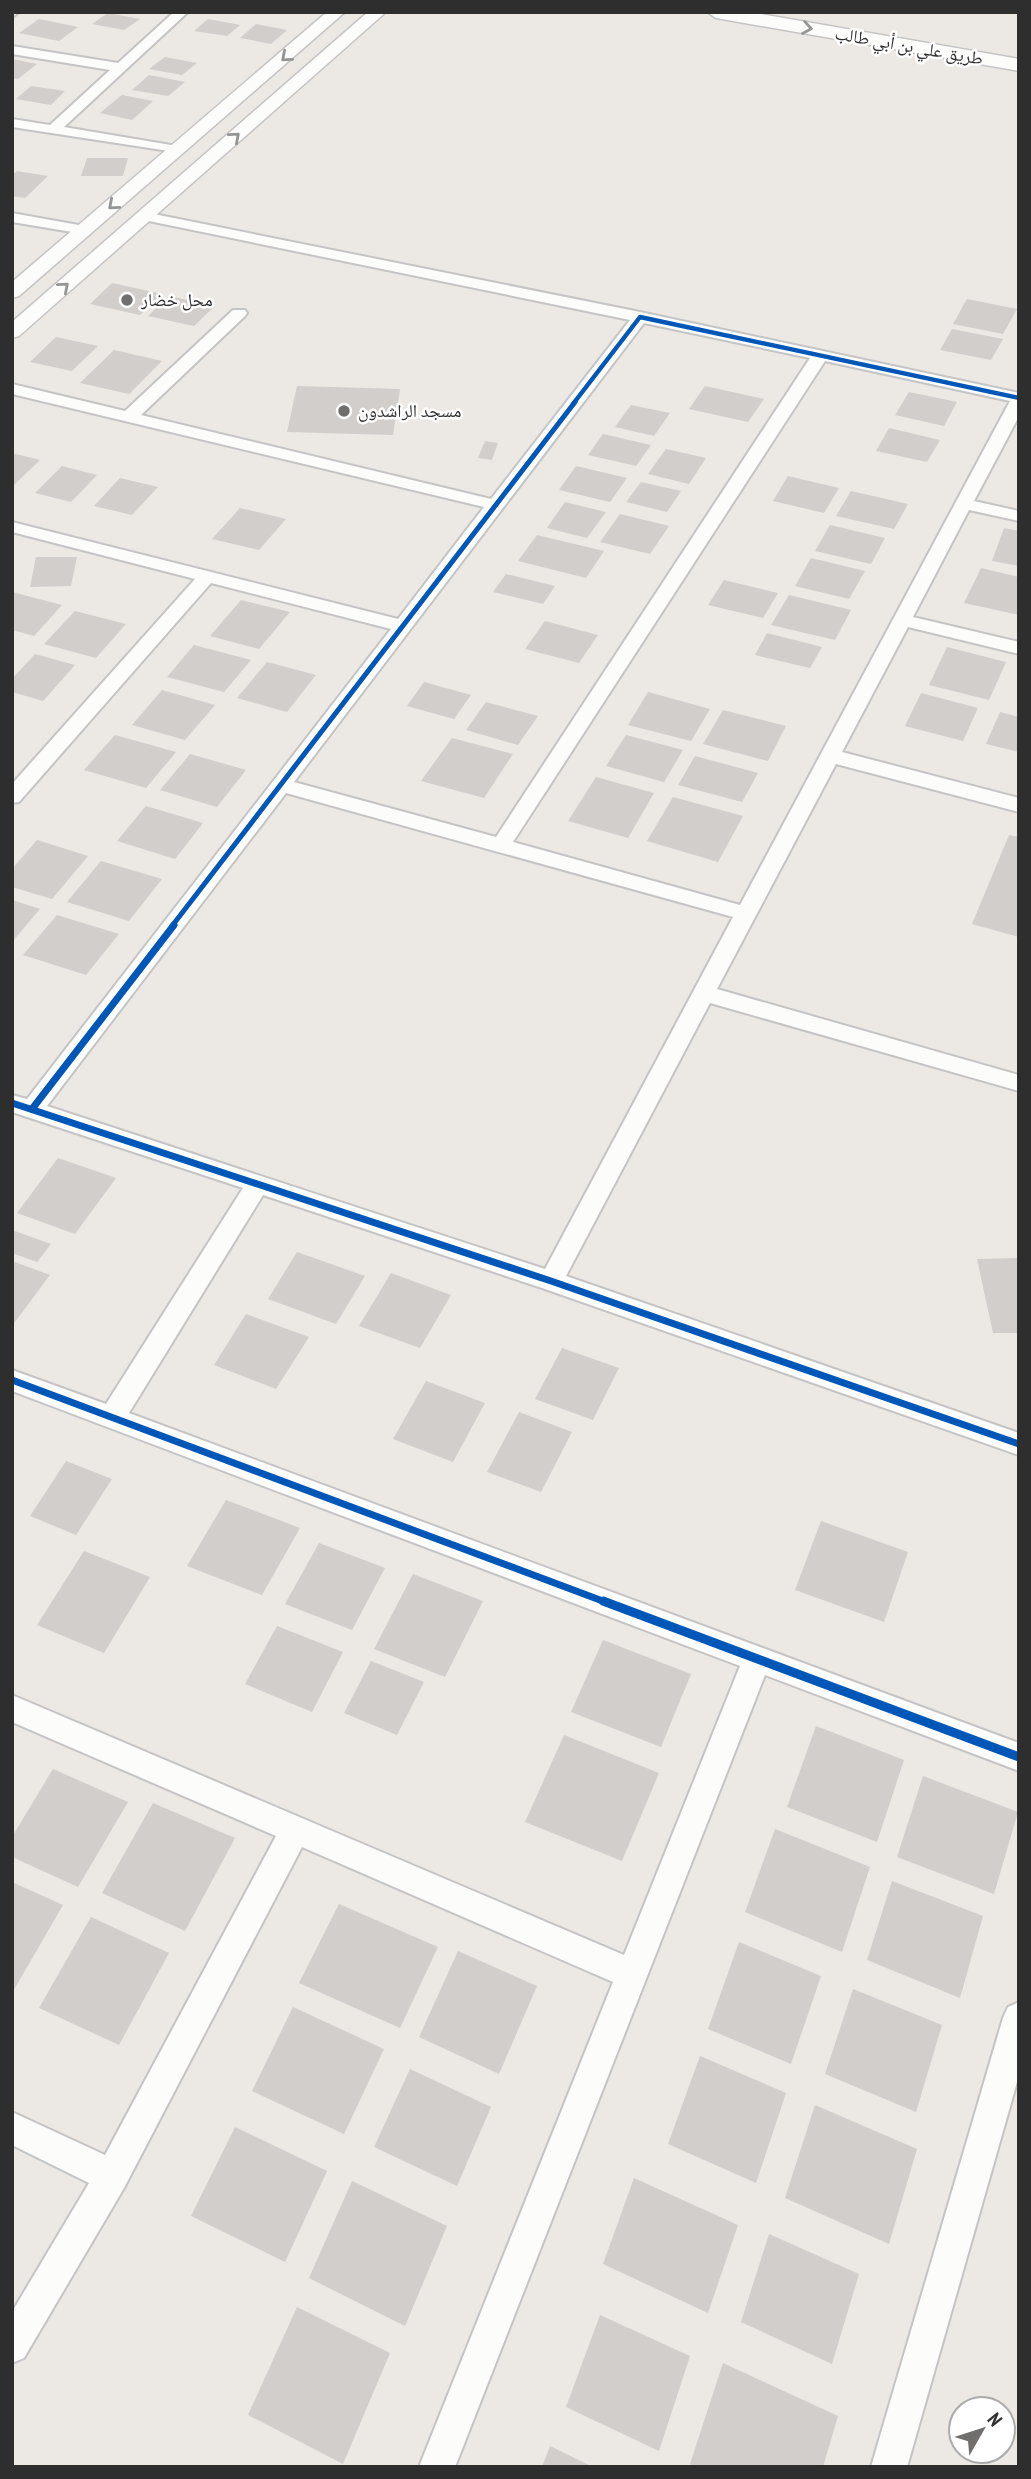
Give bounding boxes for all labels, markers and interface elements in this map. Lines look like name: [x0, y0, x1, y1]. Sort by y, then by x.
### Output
one-way arrow: [801, 20, 813, 35]
street label: طريق علي بن أبي طالب: [833, 21, 985, 73]
one-way arrow: [281, 49, 294, 61]
one-way arrow: [227, 133, 240, 145]
one-way arrow: [108, 197, 121, 209]
one-way arrow: [55, 283, 68, 295]
place label: محل خضار: [140, 288, 213, 311]
marker: محل خضار: [119, 292, 135, 308]
place label: مسجد الراشدون: [358, 399, 461, 422]
marker: مسجد الراشدون: [336, 403, 352, 419]
north arrow: [947, 2395, 1017, 2465]
text: N: [983, 2408, 1008, 2431]

